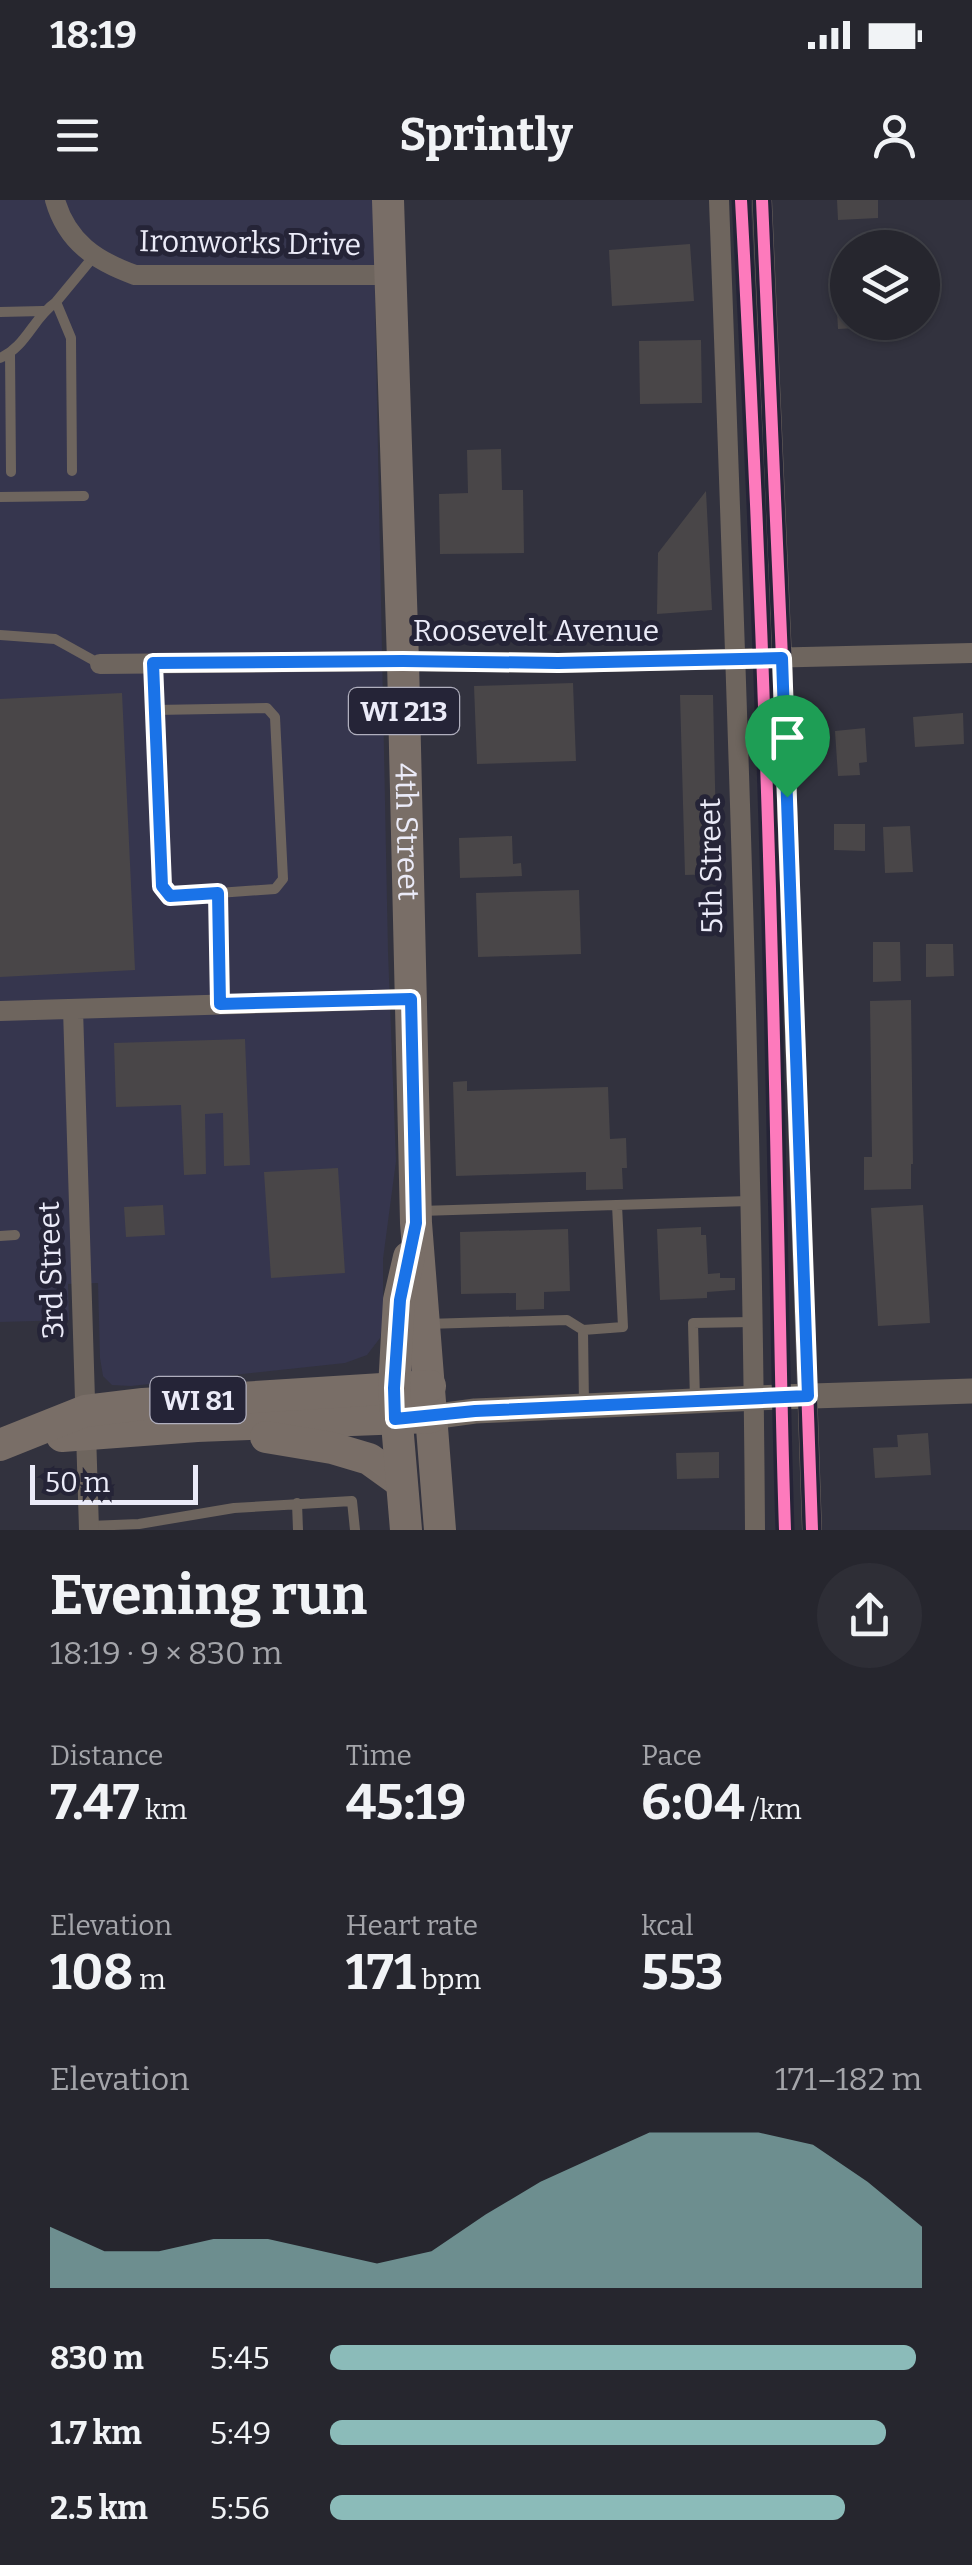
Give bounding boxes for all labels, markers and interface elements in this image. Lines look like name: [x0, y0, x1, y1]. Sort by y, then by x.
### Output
text: 18:19: [50, 12, 137, 58]
icon: menu: [50, 108, 105, 163]
text: Sprintly: [399, 108, 573, 162]
icon: person: [867, 108, 922, 163]
street label: Ironworks Drive: [139, 223, 361, 263]
map controls: [830, 230, 940, 340]
button: layers: [830, 230, 940, 340]
street label: Roosevelt Avenue: [413, 613, 659, 649]
road number: WI 213: [349, 688, 459, 734]
pin: [745, 695, 830, 798]
icon: arrive: [760, 710, 815, 765]
street label: 4th Street: [387, 763, 427, 901]
street label: 5th Street: [692, 798, 730, 934]
street label: 3rd Street: [31, 1201, 71, 1339]
road number: WI 81: [150, 1377, 246, 1423]
scale bar: [30, 1460, 198, 1504]
text: 50 m: [45, 1466, 110, 1499]
text: Evening run: [50, 1563, 367, 1629]
button: share: [817, 1563, 922, 1668]
text: 18:19 · 9 × 830 m: [50, 1634, 282, 1672]
text: Distance: [50, 1739, 163, 1772]
text: Time: [346, 1739, 412, 1772]
text: Pace: [641, 1739, 702, 1772]
text: 7.47: [50, 1772, 139, 1832]
text: 45:19: [346, 1772, 466, 1832]
text: 6:04: [641, 1772, 745, 1832]
text: km: [139, 1793, 187, 1826]
text: /km: [745, 1793, 802, 1826]
text: Elevation: [50, 1909, 172, 1942]
text: Heart rate: [346, 1909, 478, 1942]
text: kcal: [641, 1909, 693, 1942]
text: 108: [50, 1942, 133, 2002]
text: 171: [346, 1942, 416, 2002]
text: 553: [641, 1942, 724, 2002]
text: m: [133, 1963, 166, 1996]
text: bpm: [416, 1963, 481, 1996]
text: Elevation: [50, 2060, 190, 2098]
text: 171–182 m: [775, 2060, 922, 2098]
text: 830 m: [50, 2339, 144, 2377]
text: 5:45: [210, 2339, 270, 2377]
text: 1.7 km: [50, 2414, 142, 2452]
text: 5:49: [210, 2414, 271, 2452]
text: 2.5 km: [50, 2489, 148, 2527]
text: 5:56: [210, 2489, 270, 2527]

